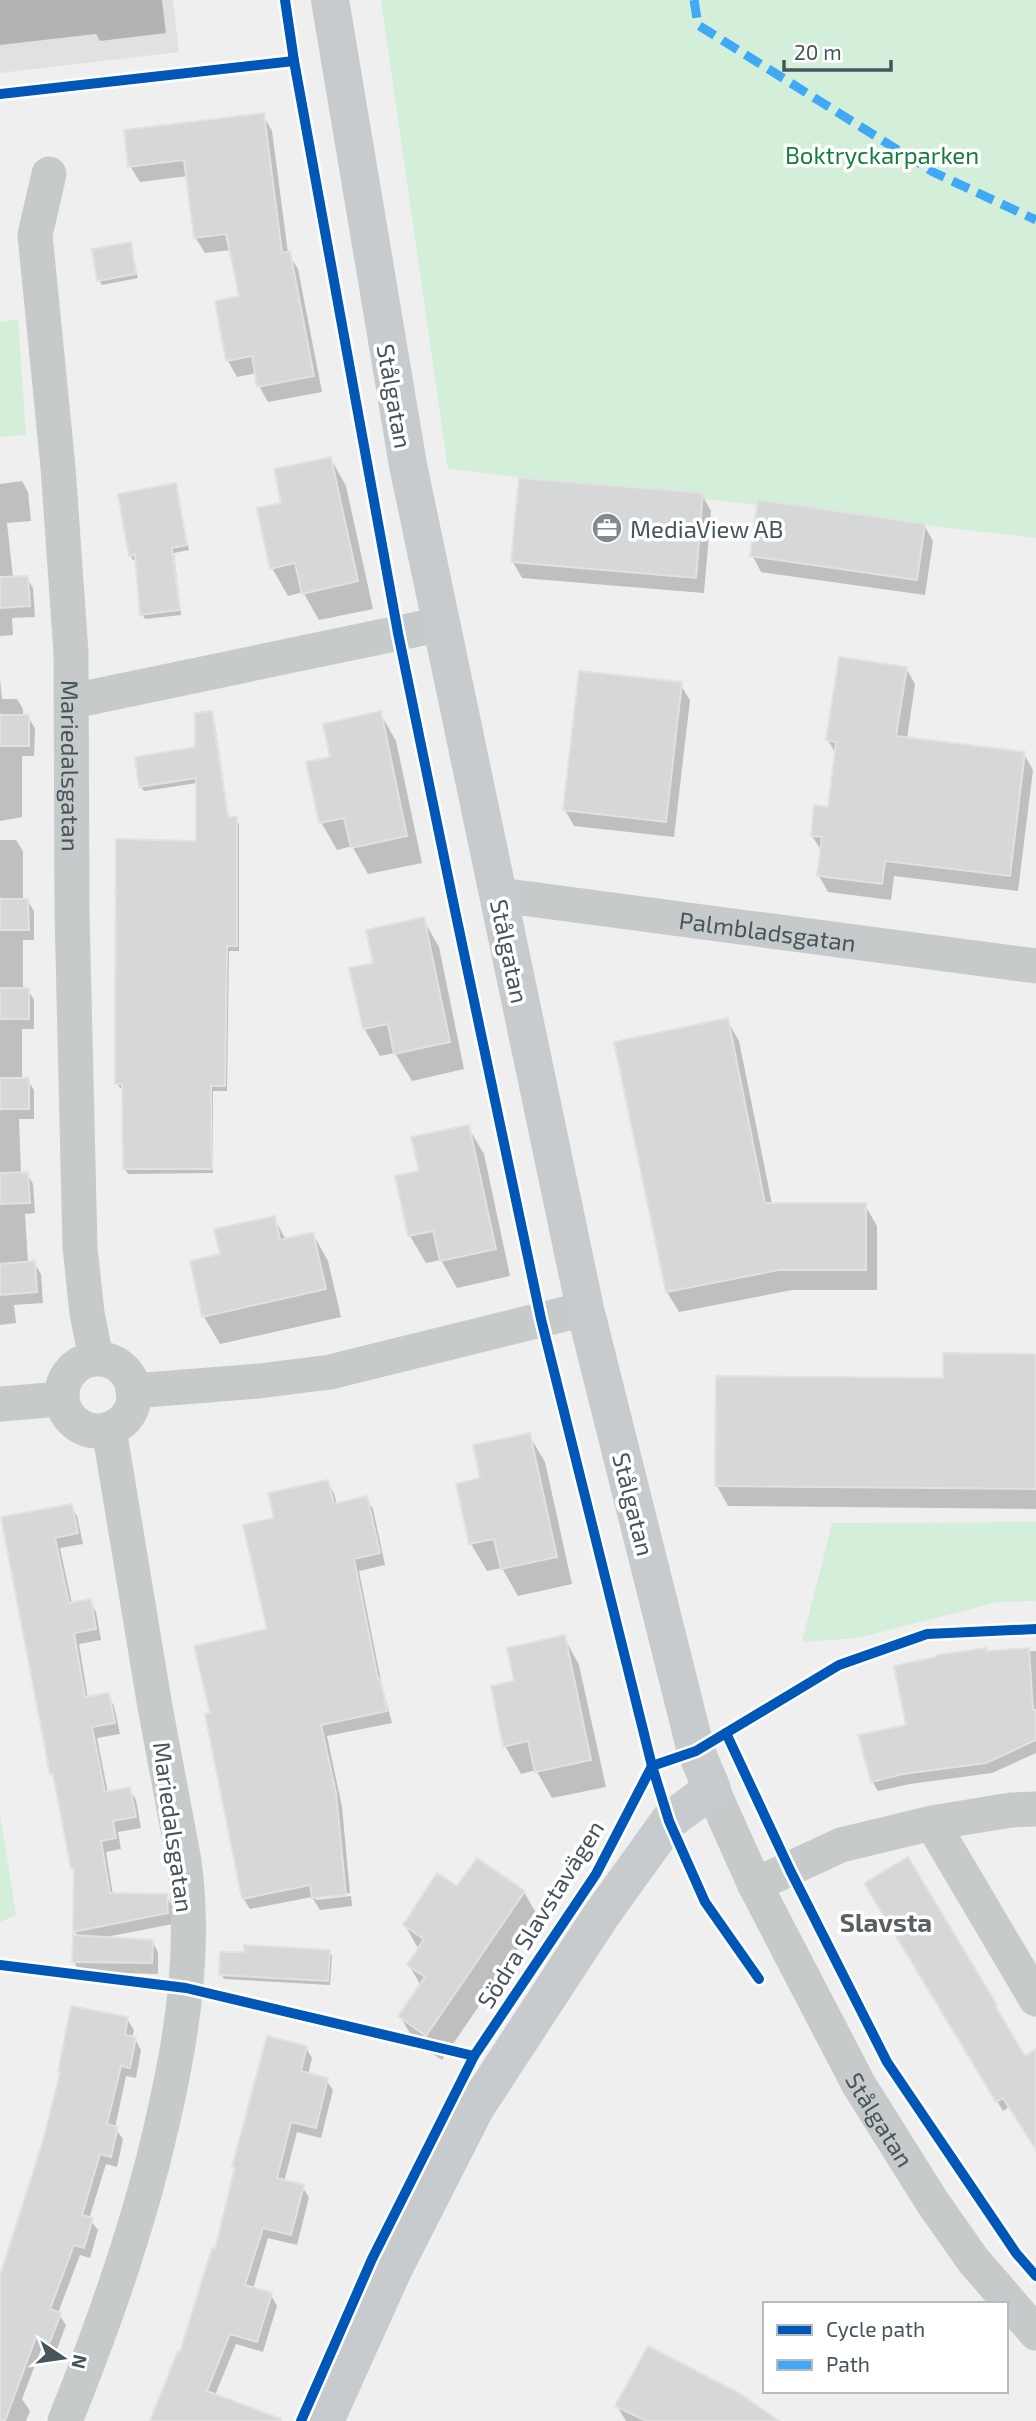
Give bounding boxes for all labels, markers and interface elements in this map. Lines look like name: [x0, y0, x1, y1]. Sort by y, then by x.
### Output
scale bar: [784, 28, 891, 72]
text: 20 m: [794, 39, 842, 64]
park label: Boktryckarparken: [785, 140, 979, 169]
street label: Stålgatan: [372, 342, 418, 450]
office icon: MediaView AB: [590, 511, 624, 545]
place label: MediaView AB: [630, 514, 783, 543]
street label: Mariedalsgatan: [57, 680, 86, 852]
street label: Stålgatan: [485, 896, 535, 1006]
street label: Palmbladsgatan: [677, 904, 858, 957]
street label: Stålgatan: [607, 1449, 661, 1559]
street label: Mariedalsgatan: [148, 1740, 200, 1914]
street label: Södra Slavstavägen: [470, 1815, 610, 2013]
district label: Slavsta: [840, 1906, 932, 1937]
street label: Stålgatan: [840, 2067, 921, 2172]
legend: [763, 2302, 1008, 2393]
text: Cycle path: [826, 2316, 925, 2341]
north arrow: [28, 2323, 98, 2393]
text: Path: [826, 2351, 870, 2376]
text: N: [67, 2353, 93, 2371]

